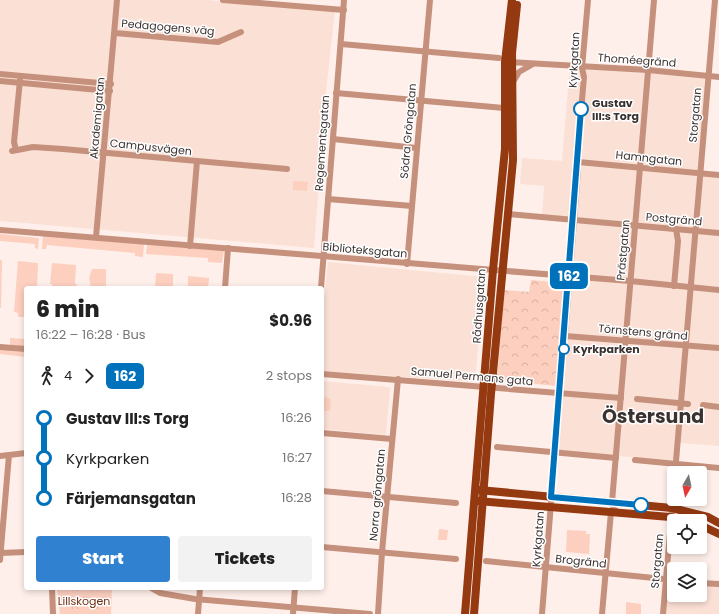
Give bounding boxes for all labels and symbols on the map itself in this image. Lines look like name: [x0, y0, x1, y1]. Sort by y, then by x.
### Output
street label: Pedagogens väg: [121, 15, 215, 39]
street label: Kyrkgatan: [565, 32, 583, 88]
street label: Thoméegränd: [597, 49, 677, 71]
street label: Akademigatan: [85, 76, 109, 160]
street label: Södra Gröngatan: [396, 83, 420, 179]
street label: Storgatan: [685, 87, 705, 143]
street label: Regementsgatan: [311, 95, 333, 191]
place label: Gustav III:s Torg: [592, 95, 639, 124]
marker: Gustav III:s Torg: [573, 101, 589, 117]
street label: Campusvägen: [109, 135, 193, 159]
street label: Hamngatan: [615, 147, 683, 169]
street label: Postgränd: [645, 209, 703, 229]
street label: Prästgatan: [612, 219, 634, 281]
street label: Biblioteksgatan: [322, 238, 408, 262]
line badge: 162: [546, 263, 592, 289]
street label: Rådhusgatan: [468, 268, 490, 344]
street label: Törnstens gränd: [598, 320, 688, 344]
place label: Kyrkparken: [573, 341, 640, 357]
marker: Kyrkparken: [558, 343, 570, 355]
street label: Samuel Permans gata: [410, 363, 534, 389]
district label: Östersund: [602, 403, 704, 430]
street label: Norra gröngatan: [365, 448, 389, 542]
north arrow: [667, 466, 707, 506]
unlabelled marker: [633, 497, 649, 513]
street label: Kyrkgatan: [528, 511, 548, 567]
street label: Storgatan: [647, 533, 667, 589]
street label: Brogränd: [555, 550, 607, 572]
park label: Lillskogen: [58, 593, 110, 609]

